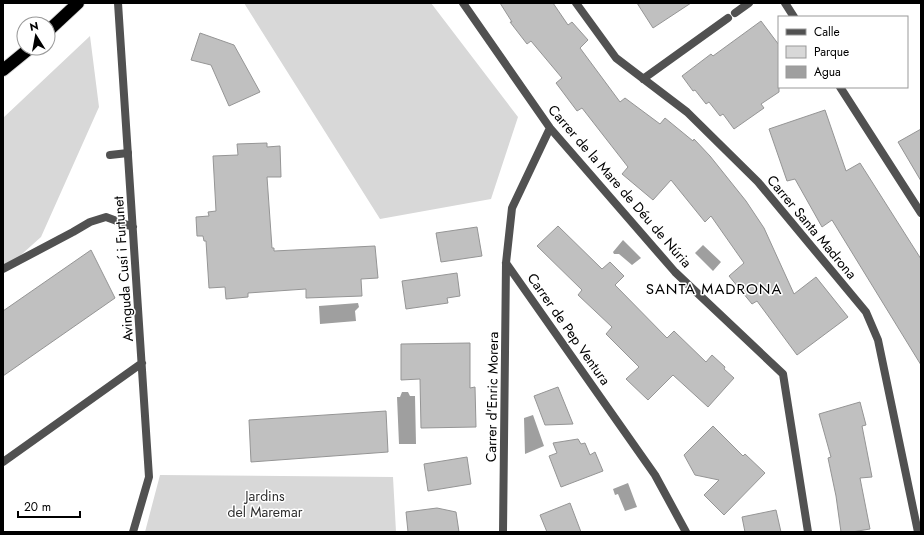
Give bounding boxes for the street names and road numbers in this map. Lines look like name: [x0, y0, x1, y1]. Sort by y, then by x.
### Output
street label: Carrer de la Mare de Déu de Núria: [544, 100, 696, 272]
street label: Carrer Santa Madrona: [762, 171, 862, 283]
street label: Avinguda Cusí i Furtunet: [108, 195, 138, 342]
street label: Carrer de Pep Ventura: [523, 269, 615, 389]
street label: Carrer d'Enric Morera: [481, 332, 503, 462]

